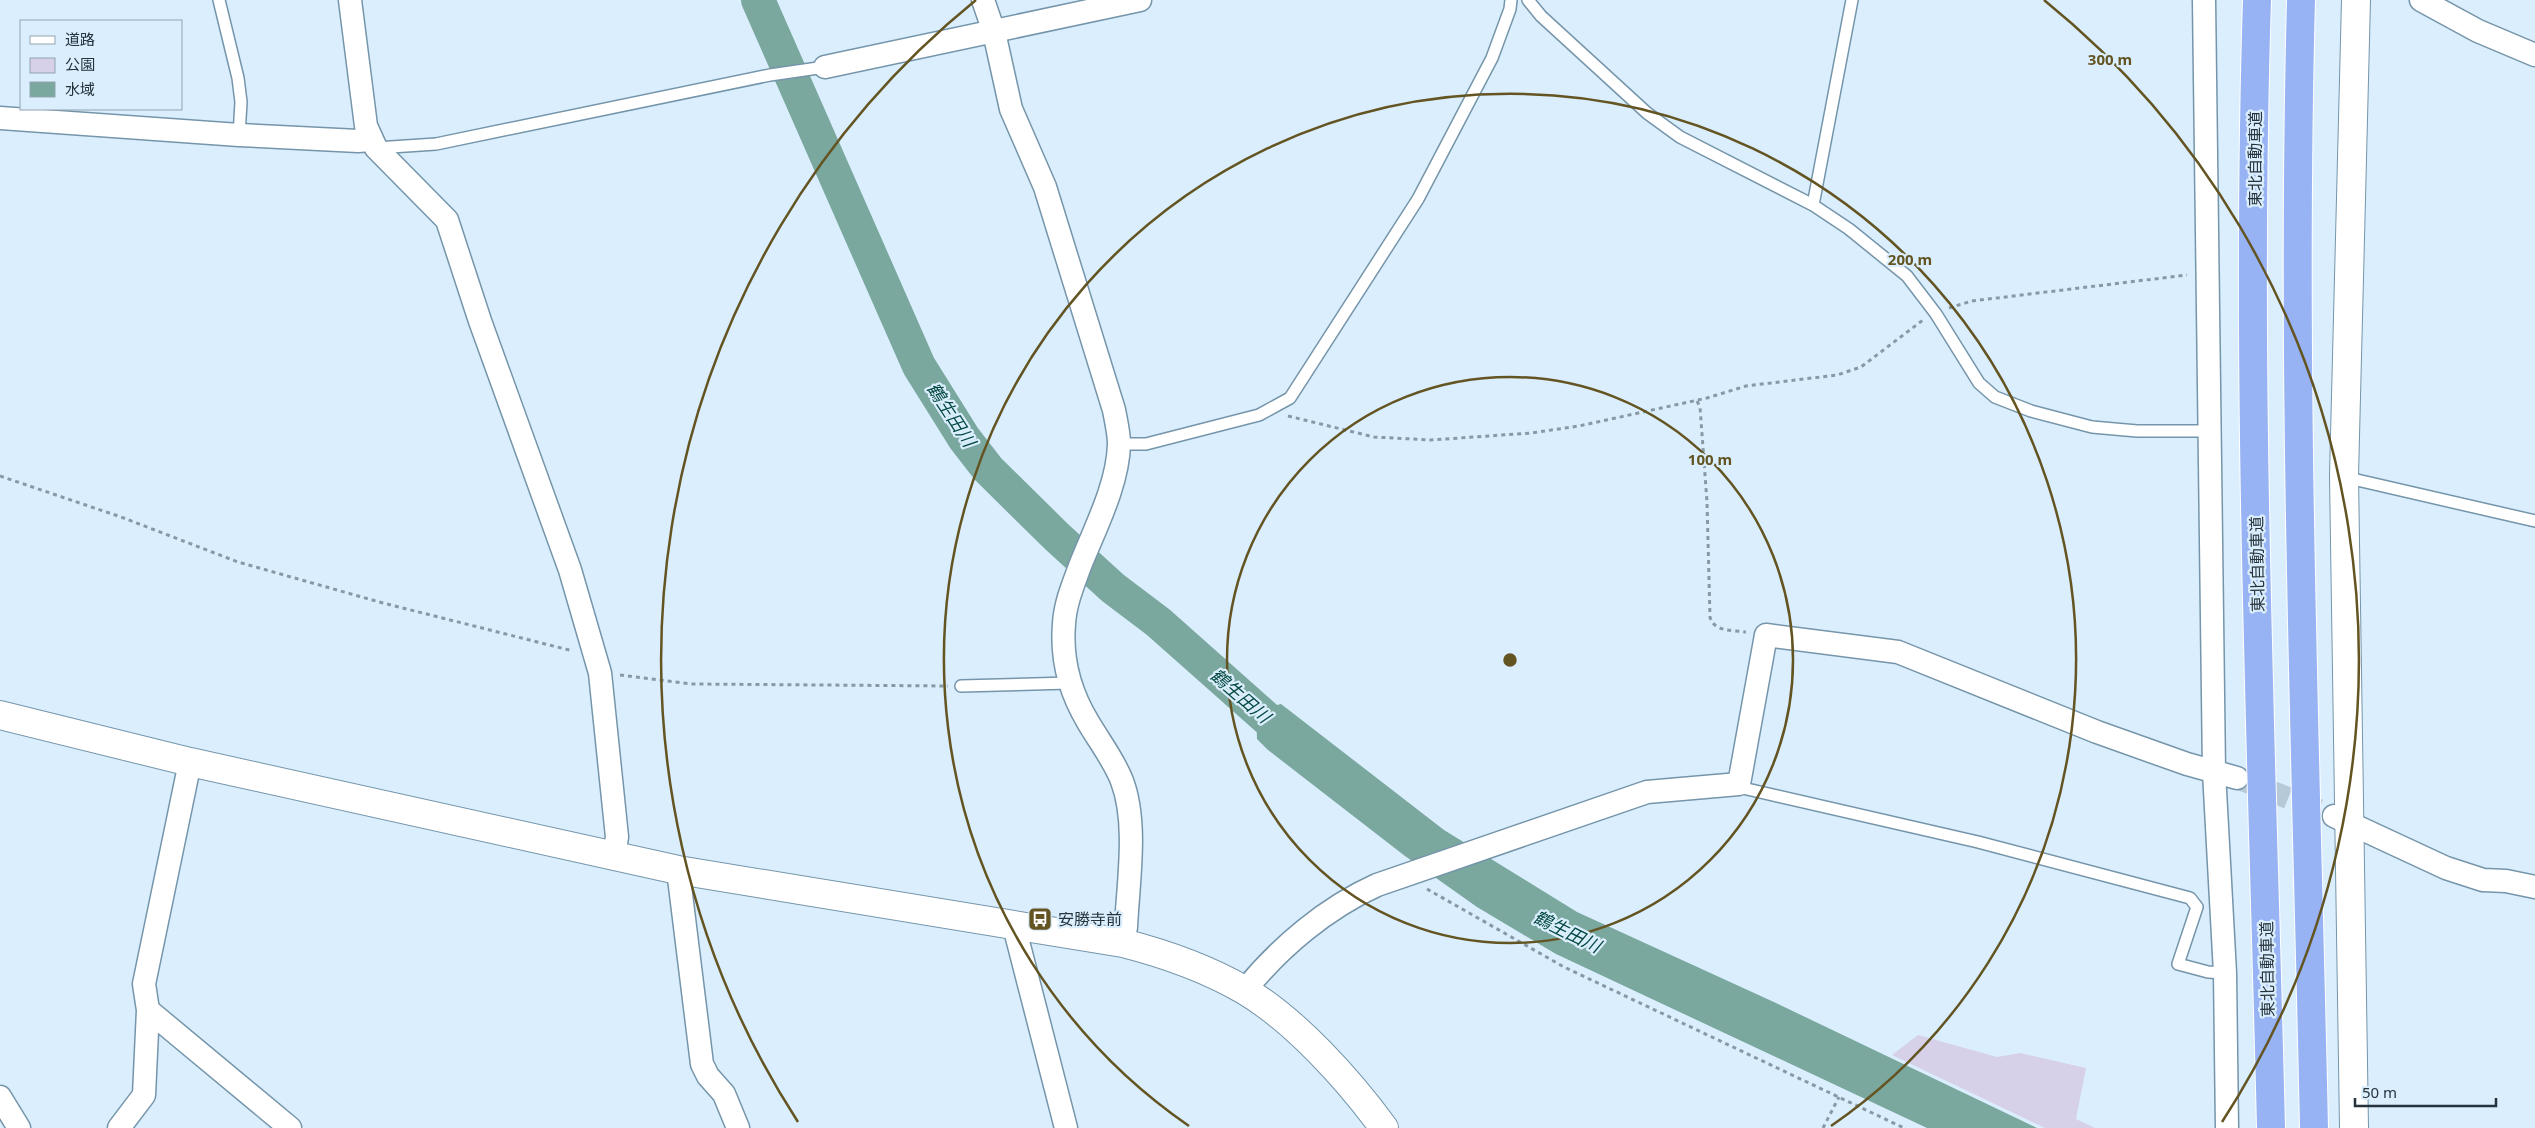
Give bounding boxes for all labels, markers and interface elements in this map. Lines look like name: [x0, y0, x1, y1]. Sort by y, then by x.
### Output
legend: [20, 20, 182, 110]
text: 道路: [65, 29, 95, 49]
text: 300 m: [2088, 49, 2132, 69]
text: 公園: [65, 54, 95, 74]
text: 水域: [65, 79, 95, 99]
street label: 東北自動車道: [2244, 111, 2266, 207]
text: 200 m: [1888, 249, 1932, 269]
water label: 鶴生田川: [922, 378, 983, 453]
text: 100 m: [1688, 449, 1732, 469]
street label: 東北自動車道: [2245, 516, 2269, 612]
centre of rings: [1501, 651, 1519, 669]
water label: 鶴生田川: [1206, 663, 1277, 729]
water label: 鶴生田川: [1530, 905, 1607, 959]
bus stop icon: 安勝寺前: [1027, 906, 1053, 932]
place label: 安勝寺前: [1058, 908, 1122, 930]
street label: 東北自動車道: [2255, 921, 2279, 1017]
scale bar: [2355, 1076, 2496, 1108]
text: 50 m: [2362, 1082, 2397, 1102]

